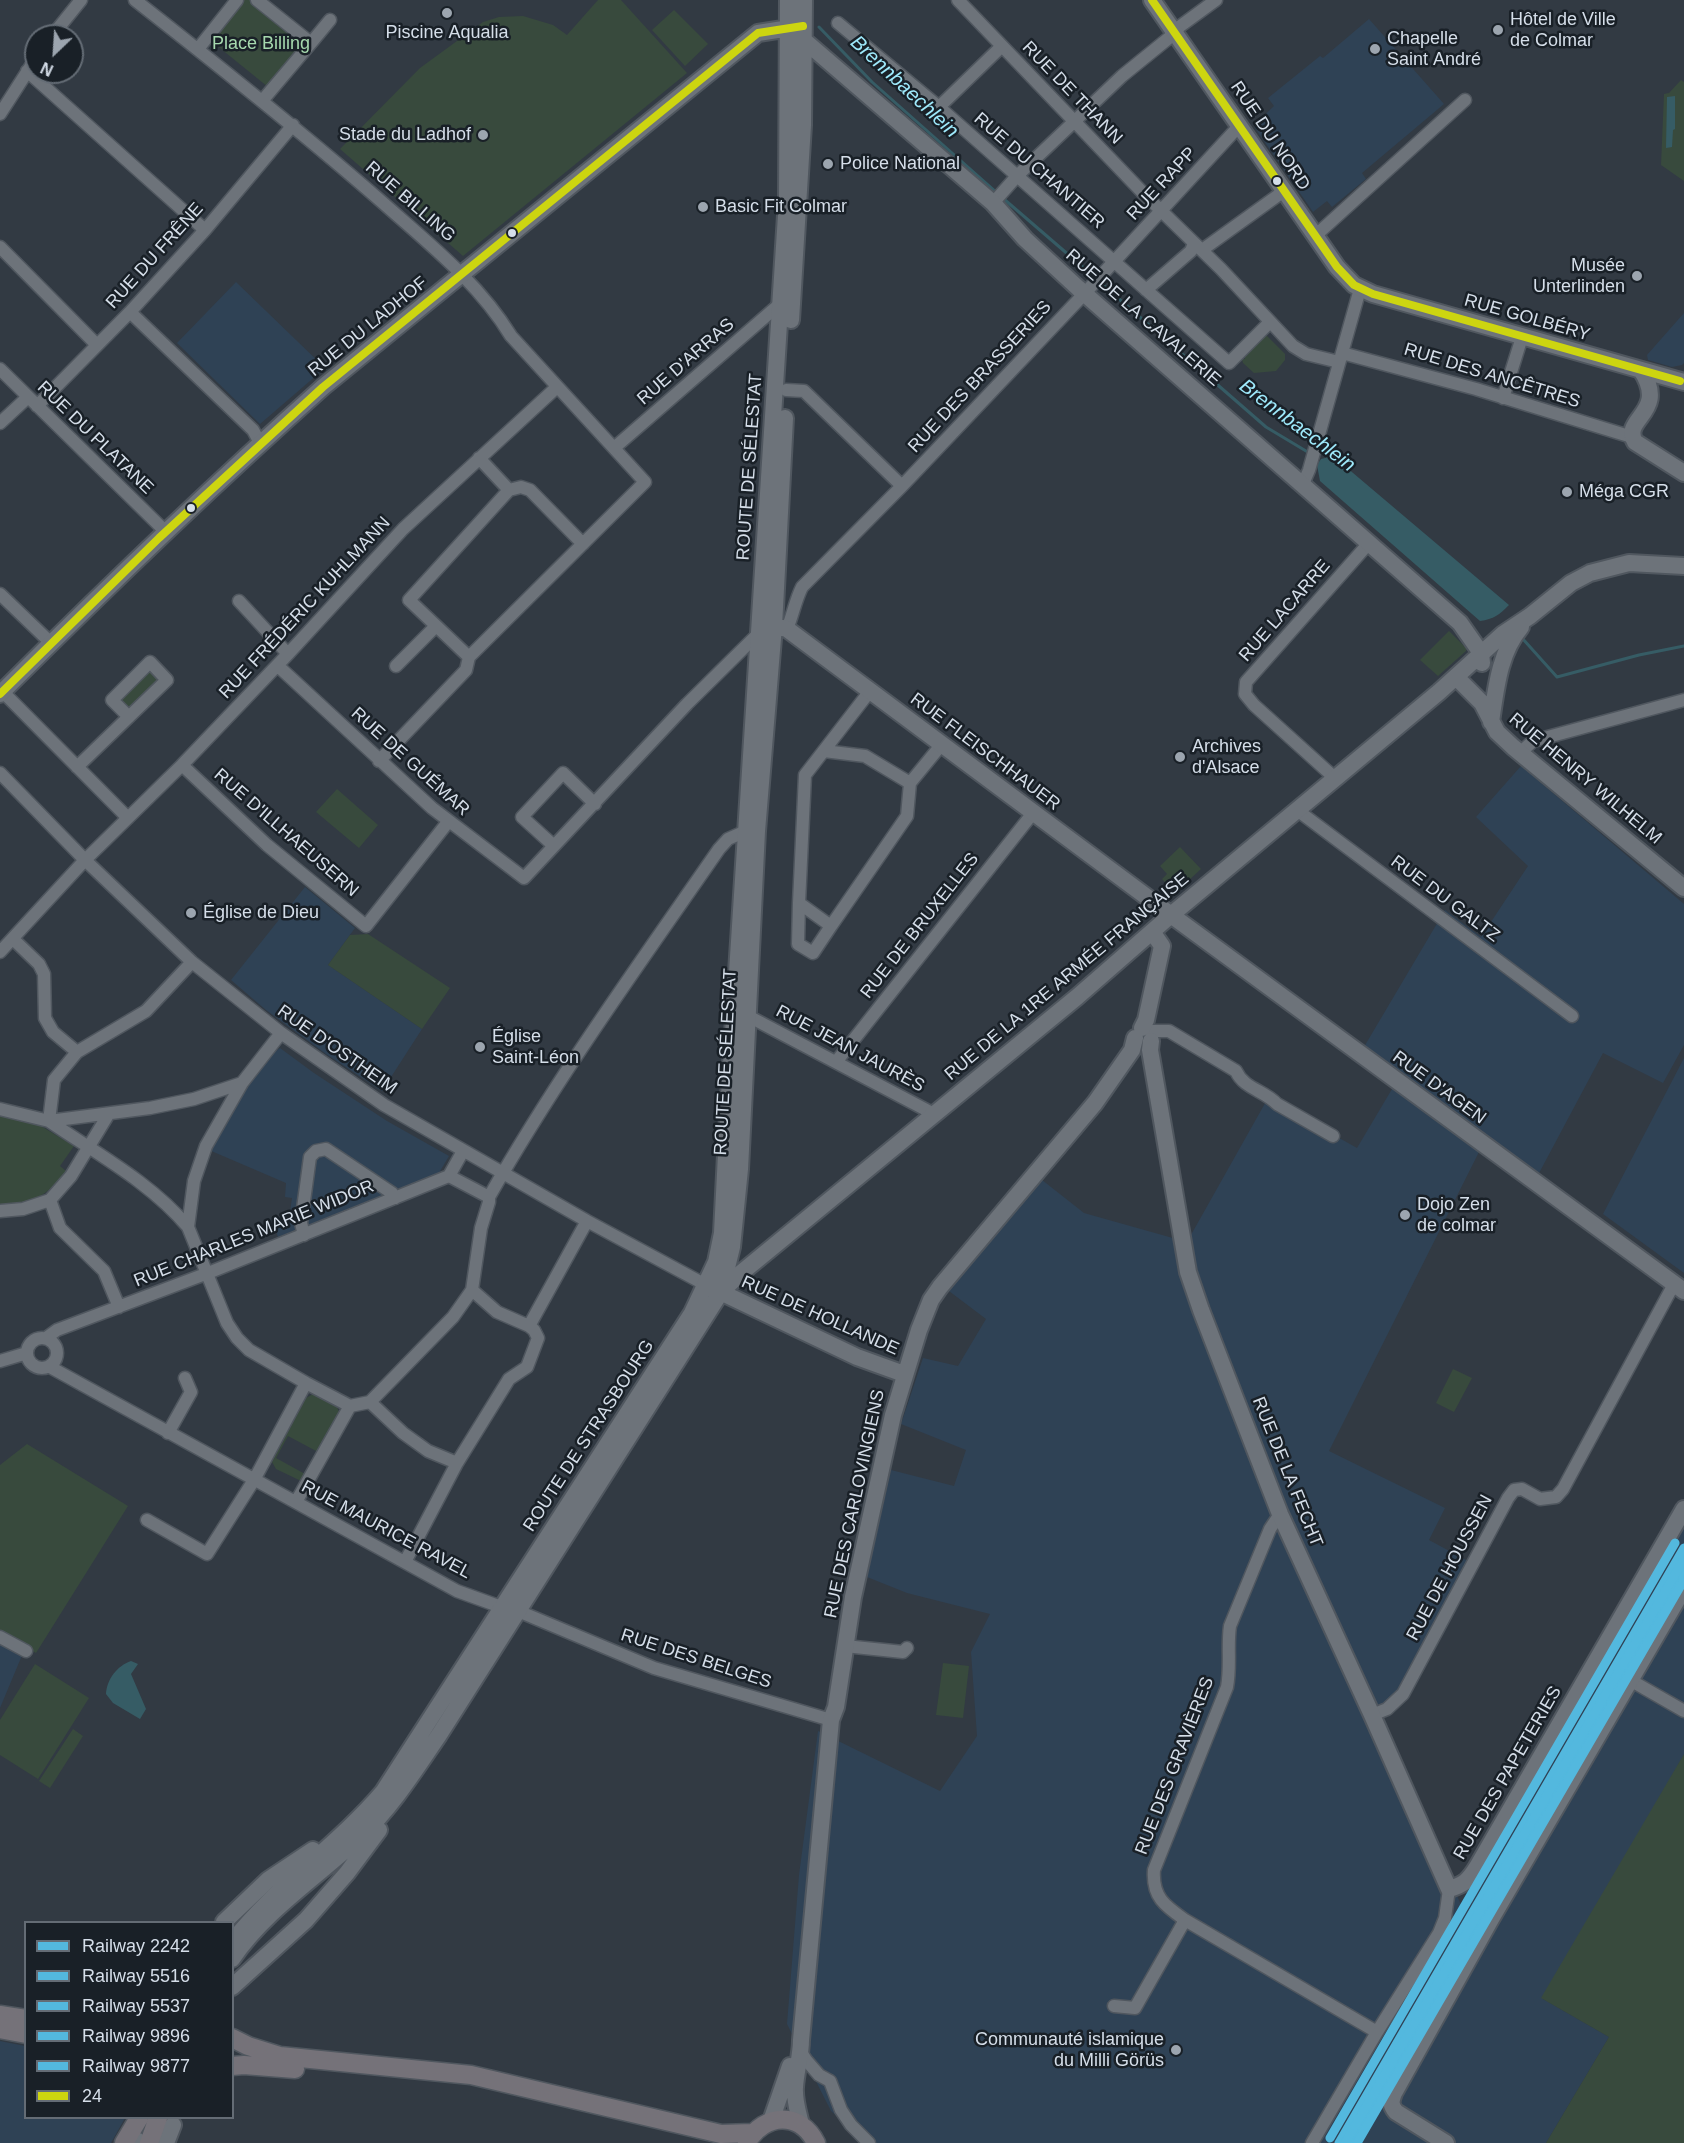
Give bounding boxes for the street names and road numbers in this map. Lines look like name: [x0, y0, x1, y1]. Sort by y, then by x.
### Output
street label: RUE DE THANN: [1017, 37, 1127, 149]
street label: RUE DU NORD: [1226, 77, 1314, 195]
street label: RUE DU CHANTIER: [969, 108, 1109, 234]
street label: RUE RAPP: [1123, 143, 1201, 225]
street label: RUE BILLING: [361, 157, 459, 247]
street label: RUE DU FRÊNE: [102, 199, 208, 313]
street label: RUE DE LA CAVALERIE: [1061, 245, 1225, 391]
street label: RUE DU LADHOF: [304, 272, 432, 382]
street label: RUE GOLBÉRY: [1462, 290, 1592, 346]
street label: RUE DES BRASSERIES: [904, 296, 1056, 458]
street label: RUE D'ARRAS: [633, 314, 739, 410]
street label: RUE DES ANCÊTRES: [1401, 339, 1583, 413]
street label: ROUTE DE SÉLESTAT: [733, 373, 767, 561]
street label: RUE DU PLATANE: [32, 377, 158, 499]
street label: RUE FRÉDÉRIC KUHLMANN: [215, 512, 395, 704]
street label: RUE LACARRE: [1235, 556, 1335, 666]
street label: RUE FLEISCHHAUER: [906, 689, 1064, 815]
street label: RUE DE GUÉMAR: [346, 703, 474, 821]
street label: RUE HENRY WILHELM: [1504, 709, 1666, 849]
street label: RUE D'ILLHAEUSERN: [209, 764, 363, 902]
street label: RUE DE BRUXELLES: [856, 849, 984, 1003]
street label: RUE DU GALTZ: [1386, 851, 1504, 947]
street label: RUE DE LA 1RE ARMÉE FRANÇAISE: [941, 868, 1193, 1086]
street label: ROUTE DE SÉLESTAT: [710, 968, 742, 1156]
street label: RUE D'OSTHEIM: [273, 1001, 401, 1099]
street label: RUE JEAN JAURÈS: [772, 1001, 928, 1097]
street label: RUE D'AGEN: [1388, 1047, 1490, 1129]
street label: RUE CHARLES MARIE WIDOR: [131, 1176, 377, 1292]
street label: RUE DE HOLLANDE: [738, 1272, 902, 1360]
street label: ROUTE DE STRASBOURG: [519, 1336, 659, 1536]
street label: RUE DES CARLOVINGIENS: [820, 1388, 890, 1620]
street label: RUE DE LA FECHT: [1247, 1394, 1327, 1550]
street label: RUE MAURICE RAVEL: [298, 1476, 474, 1584]
street label: RUE DE HOUSSEN: [1402, 1491, 1498, 1645]
street label: RUE DES BELGES: [618, 1624, 774, 1694]
street label: RUE DES GRAVIÈRES: [1131, 1674, 1219, 1858]
street label: RUE DES PAPETERIES: [1449, 1682, 1567, 1864]

